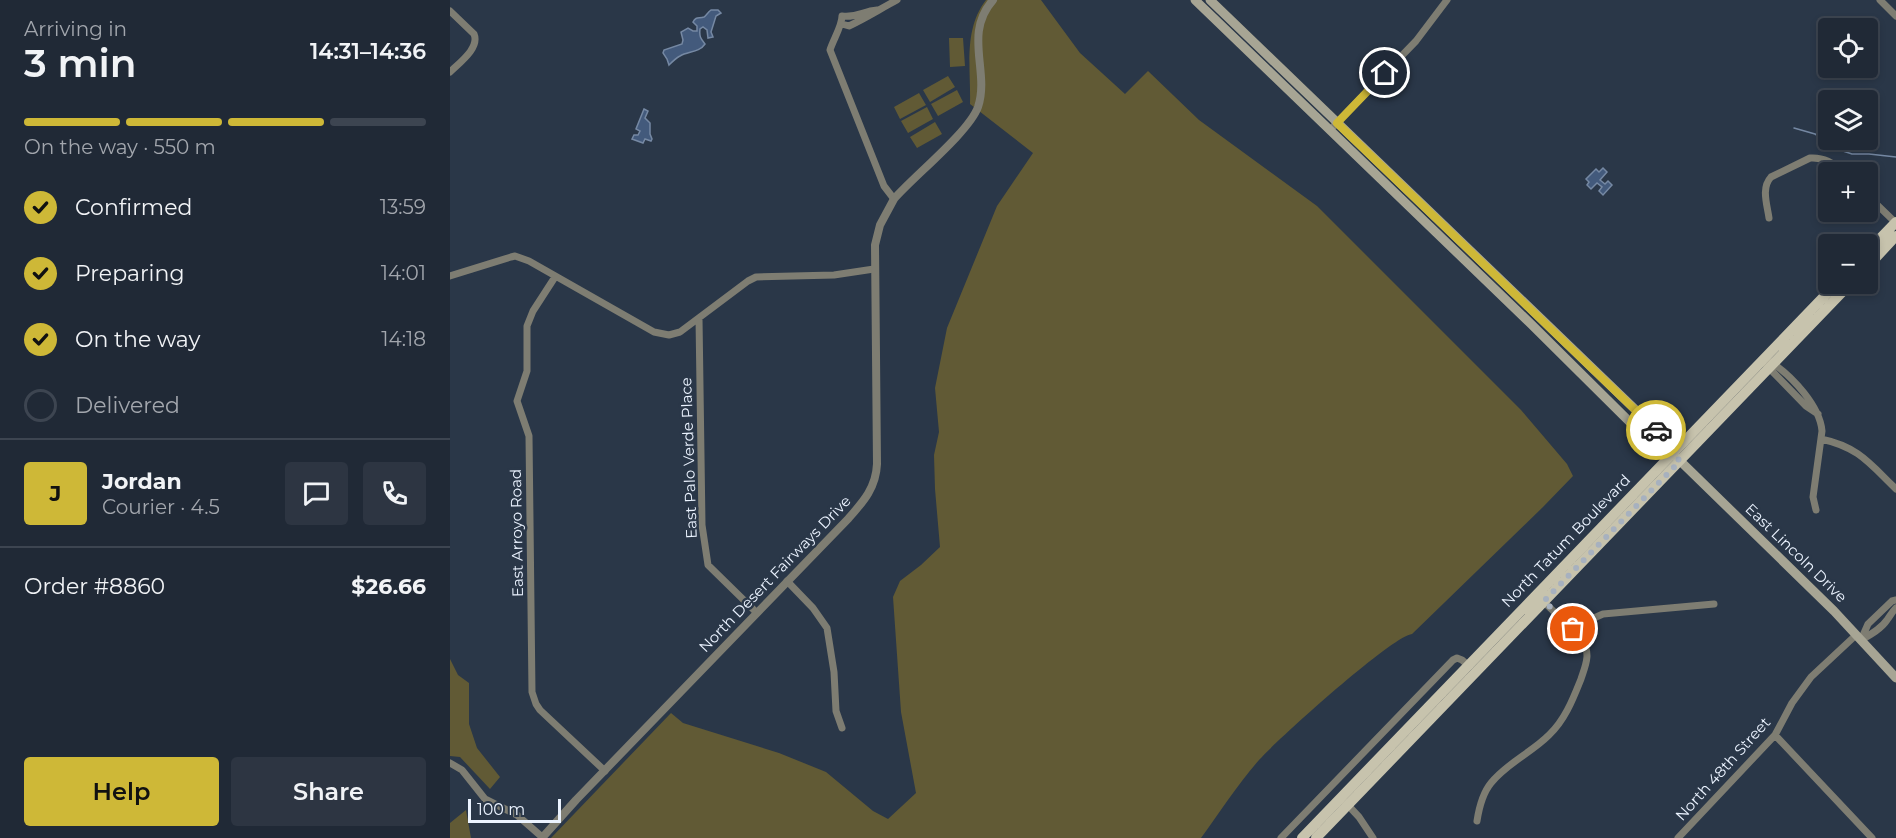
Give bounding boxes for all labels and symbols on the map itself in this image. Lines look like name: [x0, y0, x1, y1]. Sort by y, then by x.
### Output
pin: [1359, 47, 1410, 98]
street label: East Palo Verde Place: [676, 377, 701, 539]
courier: [1626, 400, 1686, 460]
street label: East Arroyo Road: [506, 469, 527, 597]
street label: North Tatum Boulevard: [1497, 470, 1634, 611]
street label: North Desert Fairways Drive: [695, 491, 855, 656]
street label: East Lincoln Drive: [1741, 499, 1851, 606]
pin: [1547, 603, 1598, 654]
street label: North 48th Street: [1671, 713, 1774, 824]
scale bar: [468, 796, 561, 824]

